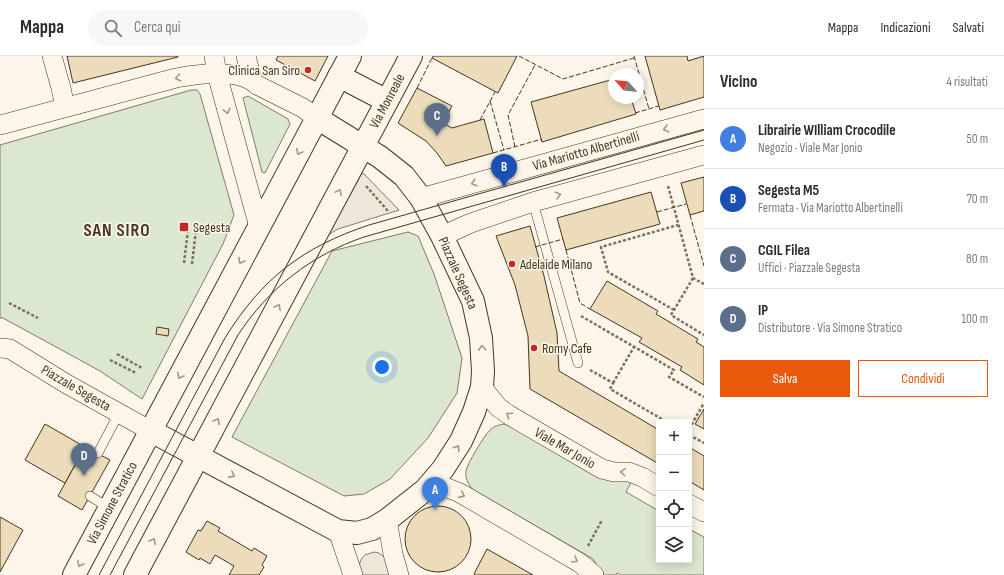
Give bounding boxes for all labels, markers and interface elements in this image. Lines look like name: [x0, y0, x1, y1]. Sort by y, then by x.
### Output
search box: [88, 10, 368, 46]
text: Mappa: [20, 16, 64, 39]
icon: search: [102, 17, 124, 39]
text: Cerca qui: [134, 18, 181, 37]
text: Mappa: [828, 19, 858, 36]
text: Indicazioni: [880, 19, 931, 36]
text: Salvati: [953, 19, 984, 36]
place label: Clinica San Siro: [228, 62, 300, 79]
marker: Clinica San Siro: [303, 65, 313, 75]
north arrow: [608, 68, 644, 104]
street label: Via Monreale: [365, 71, 409, 131]
text: Vicino: [720, 72, 757, 92]
one-way arrow: [175, 73, 182, 81]
text: 4 risultati: [947, 74, 988, 90]
pin: C: [424, 103, 450, 136]
one-way arrow: [222, 108, 231, 115]
text: Librairie WIlliam Crocodile: [758, 121, 896, 140]
one-way arrow: [663, 124, 670, 133]
street label: Via Mariotto Albertinelli: [531, 128, 641, 174]
text: A: [730, 131, 736, 147]
text: 50 m: [967, 131, 988, 147]
text: Negozio · Viale Mar Jonio: [758, 140, 862, 156]
one-way arrow: [296, 148, 303, 155]
pin: B: [491, 154, 517, 187]
one-way arrow: [470, 178, 477, 186]
text: Segesta M5: [758, 181, 819, 200]
one-way arrow: [334, 189, 342, 196]
text: B: [730, 191, 736, 207]
text: 70 m: [967, 191, 988, 207]
one-way arrow: [555, 192, 561, 200]
text: Fermata · Via Mariotto Albertinelli: [758, 200, 903, 216]
place label: Segesta: [193, 219, 230, 236]
district label: SAN SIRO: [83, 220, 151, 241]
marker: Segesta: [178, 221, 190, 233]
street label: Piazzale Segesta: [435, 234, 481, 312]
text: CGIL Filea: [758, 241, 810, 260]
text: C: [730, 251, 736, 267]
text: 80 m: [966, 251, 988, 267]
place label: Adelaide Milano: [519, 256, 592, 273]
one-way arrow: [238, 257, 246, 264]
marker: Adelaide Milano: [507, 259, 517, 269]
text: Uffici · Piazzale Segesta: [758, 260, 860, 276]
text: IP: [758, 301, 768, 320]
one-way arrow: [273, 303, 281, 311]
text: D: [730, 311, 736, 327]
text: 100 m: [961, 311, 988, 327]
text: Distributore · Via Simone Stratico: [758, 320, 902, 336]
place label: Romy Cafe: [542, 340, 592, 357]
marker: Romy Cafe: [529, 343, 539, 353]
one-way arrow: [477, 345, 486, 351]
your location: [372, 357, 392, 377]
button: Salva: [720, 360, 850, 397]
button: Condividi: [858, 360, 988, 397]
street label: Piazzale Segesta: [38, 361, 114, 415]
one-way arrow: [177, 372, 184, 379]
one-way arrow: [506, 413, 513, 420]
one-way arrow: [212, 418, 219, 425]
map controls: [656, 419, 692, 563]
button: +: [656, 419, 692, 455]
street label: Viale Mar Jonio: [531, 424, 599, 472]
pin: D: [71, 443, 97, 476]
one-way arrow: [452, 445, 460, 452]
button: −: [656, 455, 692, 491]
street label: Via Simone Stratico: [83, 458, 141, 547]
one-way arrow: [620, 468, 626, 477]
one-way arrow: [228, 470, 235, 477]
pin: A: [422, 477, 448, 510]
one-way arrow: [458, 490, 466, 498]
button: locate: [656, 491, 692, 527]
button: layers: [656, 527, 692, 563]
one-way arrow: [149, 537, 156, 545]
one-way arrow: [571, 556, 578, 563]
one-way arrow: [77, 560, 85, 567]

